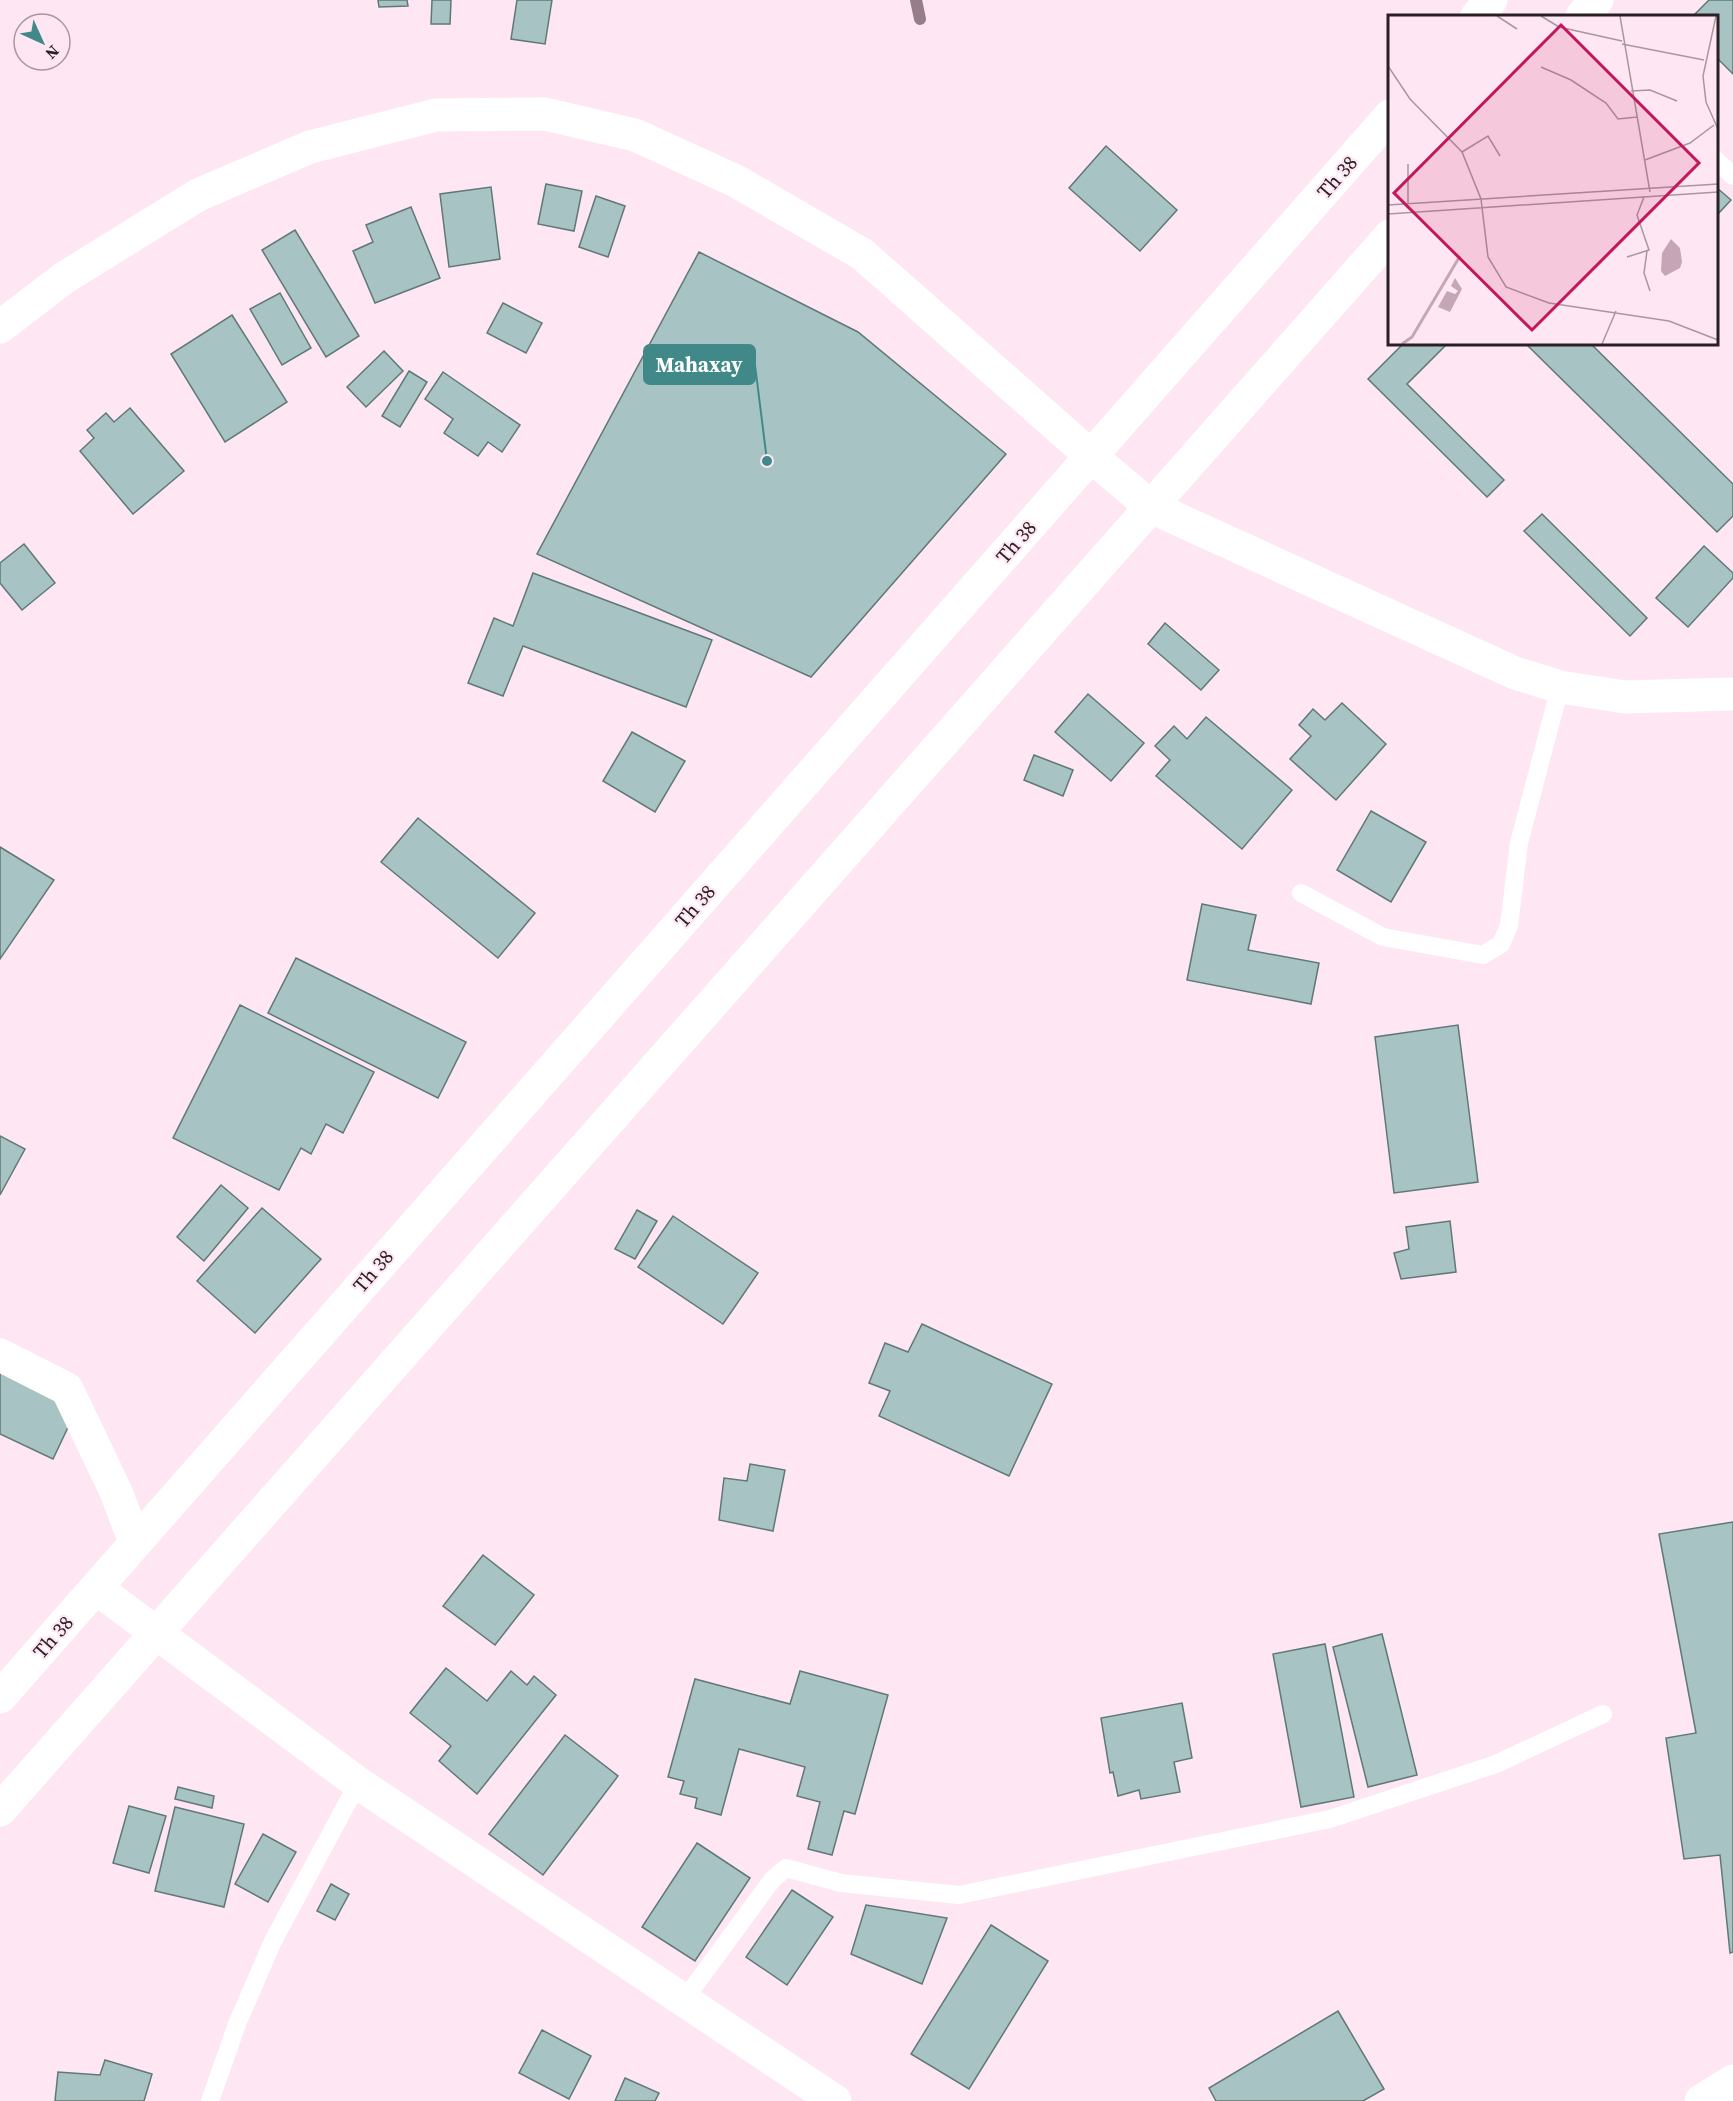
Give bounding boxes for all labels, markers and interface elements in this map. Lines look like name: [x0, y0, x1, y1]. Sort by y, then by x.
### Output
north arrow: [12, 12, 72, 72]
inset map: [1388, 15, 1718, 345]
text: N: [40, 41, 65, 65]
street label: Th 38: [1310, 149, 1364, 205]
callout: Mahaxay: [644, 345, 755, 384]
text: Mahaxay: [655, 350, 743, 379]
street label: Th 38: [989, 514, 1043, 570]
street label: Th 38: [668, 878, 722, 934]
street label: Th 38: [346, 1243, 400, 1299]
street label: Th 38: [26, 1609, 80, 1665]

